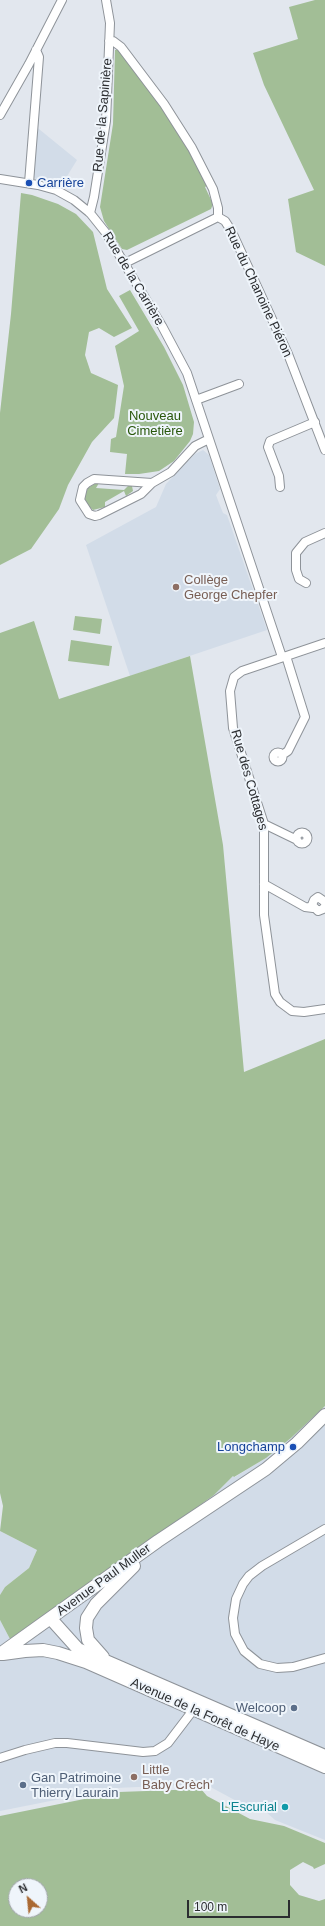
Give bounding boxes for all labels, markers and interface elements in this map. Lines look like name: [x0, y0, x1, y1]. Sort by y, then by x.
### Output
street label: Rue de la Sapinière: [90, 57, 116, 173]
place label: Carrière: [37, 175, 84, 191]
marker: Carrière: [24, 178, 34, 188]
street label: Rue du Chanoine Piéron: [221, 224, 295, 360]
street label: Rue de la Carrière: [99, 229, 167, 329]
park label: Nouveau Cimetière: [127, 408, 183, 439]
place label: Collège George Chepfer: [184, 572, 277, 603]
marker: Collège George Chepfer: [171, 582, 181, 592]
street label: Rue des Cottages: [227, 728, 271, 832]
place label: Longchamp: [217, 1439, 285, 1455]
marker: Longchamp: [288, 1442, 298, 1452]
street label: Avenue Paul Muller: [54, 1541, 154, 1619]
street label: Avenue de la Forêt de Haye: [128, 1675, 282, 1755]
place label: Welcoop: [236, 1700, 286, 1716]
marker: Welcoop: [289, 1703, 299, 1713]
place label: Little Baby Crèch': [142, 1762, 212, 1793]
place label: Gan Patrimoine Thierry Laurain: [31, 1770, 121, 1801]
marker: Little Baby Crèch': [129, 1772, 139, 1782]
marker: Gan Patrimoine Thierry Laurain: [18, 1780, 28, 1790]
place label: L'Escurial: [221, 1799, 277, 1815]
marker: L'Escurial: [280, 1802, 290, 1812]
north arrow: [8, 1878, 48, 1918]
text: N: [17, 1881, 29, 1895]
scale bar: [189, 1892, 292, 1918]
text: 100 m: [194, 1900, 227, 1914]

